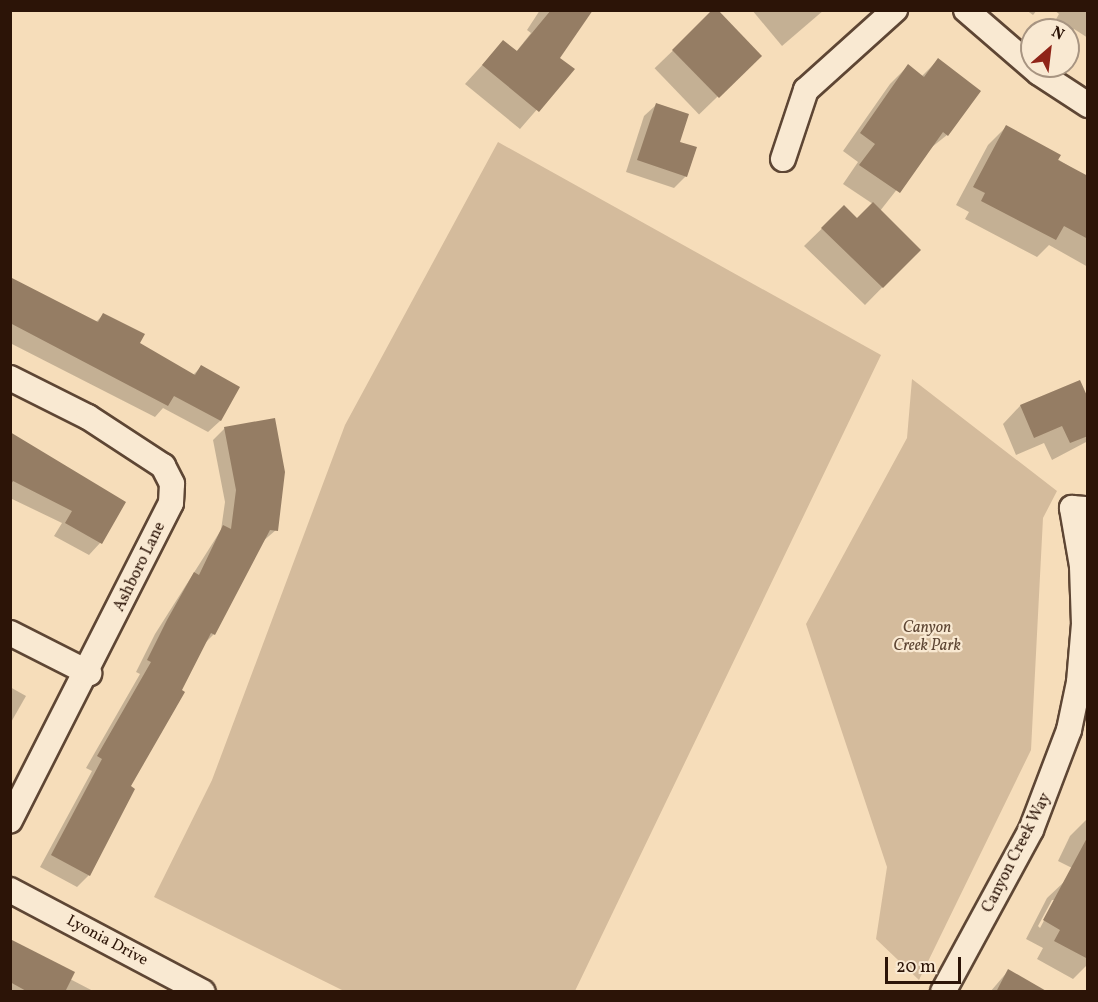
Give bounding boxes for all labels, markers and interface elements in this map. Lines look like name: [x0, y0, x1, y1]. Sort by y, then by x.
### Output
north arrow: [1020, 18, 1080, 78]
text: N: [1047, 21, 1068, 46]
street label: Ashboro Lane: [110, 519, 170, 615]
park label: Canyon Creek Park: [893, 618, 961, 656]
street label: Canyon Creek Way: [978, 790, 1056, 916]
street label: Lyonia Drive: [63, 912, 151, 970]
scale bar: [888, 945, 964, 983]
text: 20 m: [896, 955, 936, 980]

